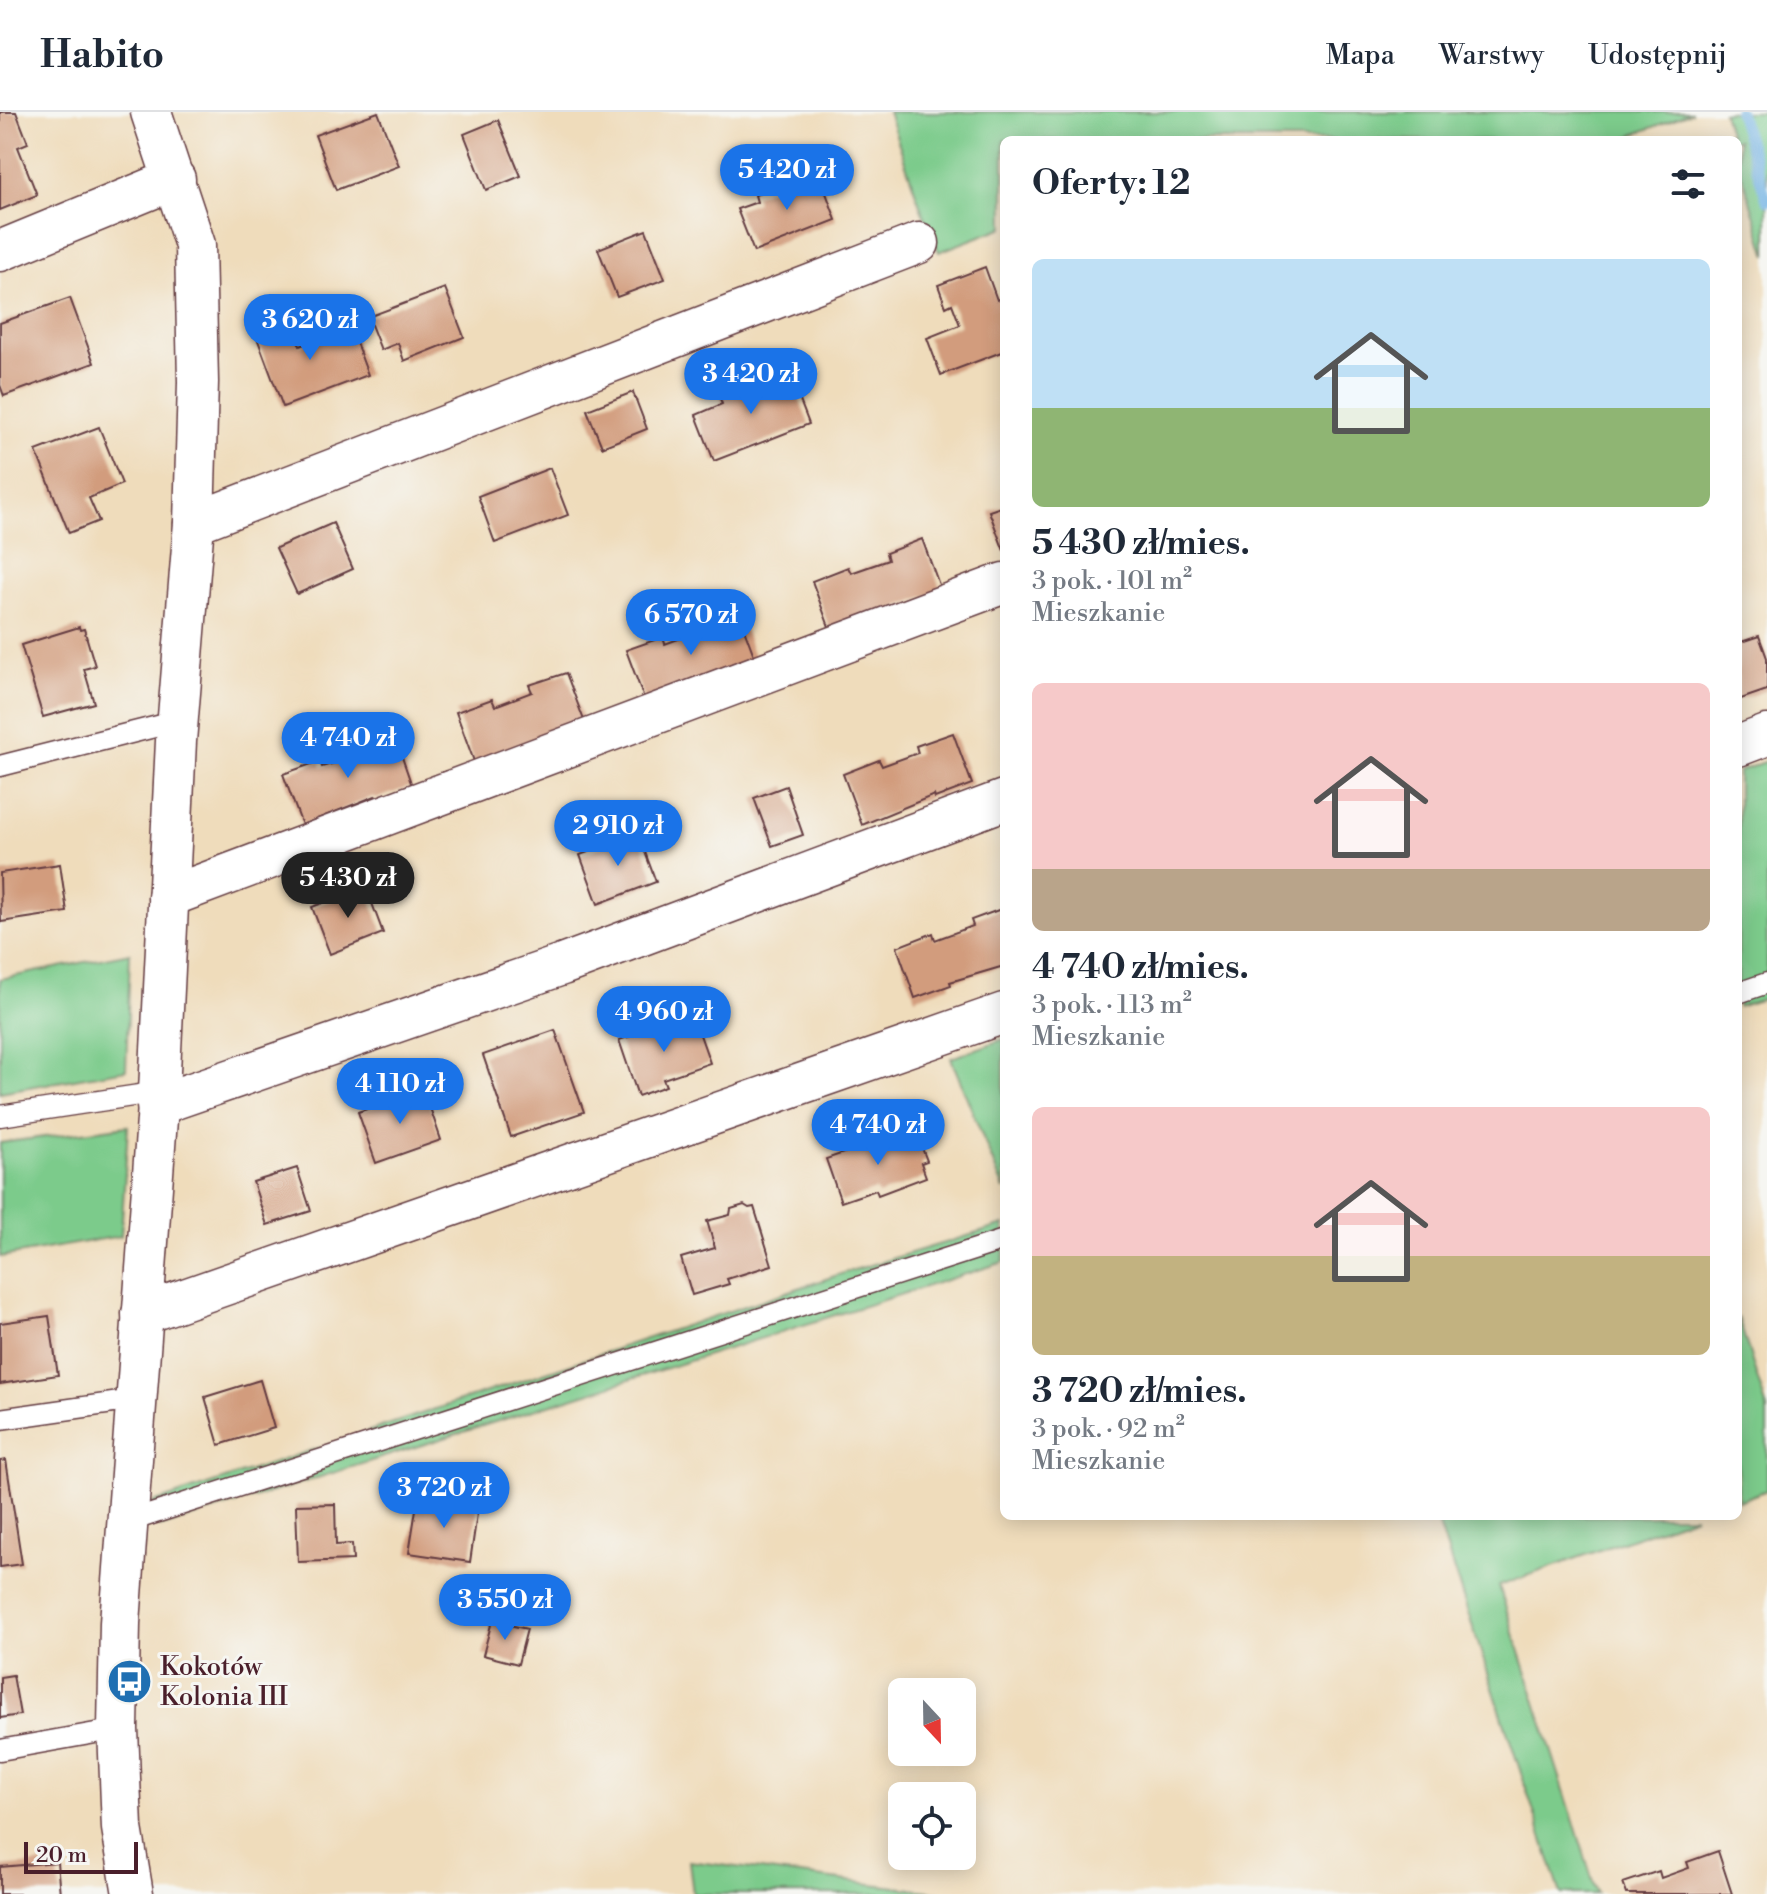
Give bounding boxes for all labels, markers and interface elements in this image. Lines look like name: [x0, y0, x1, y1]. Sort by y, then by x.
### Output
text: Habito: [40, 32, 164, 79]
text: Mapa: [1326, 38, 1395, 73]
text: Warstwy: [1439, 38, 1544, 73]
text: Udostępnij: [1588, 38, 1727, 73]
pin: 5 420 zł: [704, 144, 870, 212]
text: 5 420 zł: [738, 154, 836, 186]
icon: filters: [1666, 162, 1710, 206]
text: Oferty: 12: [1032, 163, 1191, 205]
pin: 3 620 zł: [227, 294, 393, 362]
text: 3 620 zł: [262, 304, 358, 336]
icon: home: [1299, 311, 1443, 455]
pin: 3 420 zł: [668, 348, 834, 416]
text: 3 420 zł: [702, 358, 800, 390]
text: 5 430 zł/mies.: [1032, 523, 1250, 565]
text: 3 pok. · 101 m²: [1032, 565, 1192, 597]
pin: 6 570 zł: [608, 589, 774, 657]
text: Mieszkanie: [1032, 597, 1165, 629]
text: 6 570 zł: [644, 599, 738, 631]
pin: 4 740 zł: [265, 712, 431, 780]
text: 4 740 zł: [300, 722, 396, 754]
icon: home: [1299, 735, 1443, 879]
pin: 2 910 zł: [535, 800, 701, 868]
text: 2 910 zł: [572, 810, 664, 842]
pin: 5 430 zł: [265, 852, 431, 920]
text: 5 430 zł: [299, 862, 397, 894]
text: 4 740 zł/mies.: [1032, 947, 1249, 989]
pin: 4 960 zł: [581, 986, 747, 1054]
text: 3 pok. · 113 m²: [1032, 989, 1192, 1021]
text: 4 960 zł: [615, 996, 713, 1028]
text: Mieszkanie: [1032, 1021, 1165, 1053]
pin: 4 110 zł: [317, 1058, 483, 1126]
text: 4 110 zł: [355, 1068, 445, 1100]
pin: 4 740 zł: [795, 1099, 961, 1167]
text: 4 740 zł: [830, 1109, 926, 1141]
icon: home: [1299, 1159, 1443, 1303]
text: 3 720 zł/mies.: [1032, 1371, 1247, 1413]
text: 3 pok. · 92 m²: [1032, 1413, 1185, 1445]
text: Mieszkanie: [1032, 1445, 1165, 1477]
pin: 3 720 zł: [361, 1462, 527, 1530]
text: 3 720 zł: [397, 1472, 491, 1504]
pin: 3 550 zł: [422, 1574, 588, 1642]
text: 3 550 zł: [457, 1584, 553, 1616]
place label: Kokotów Kolonia III: [160, 1651, 288, 1713]
bus stop icon: Kokotów Kolonia III: [105, 1657, 153, 1705]
north arrow: [888, 1678, 976, 1766]
map controls: [888, 1678, 976, 1870]
button: locate: [888, 1782, 976, 1870]
scale bar: [24, 1838, 138, 1874]
text: 20 m: [36, 1842, 87, 1869]

